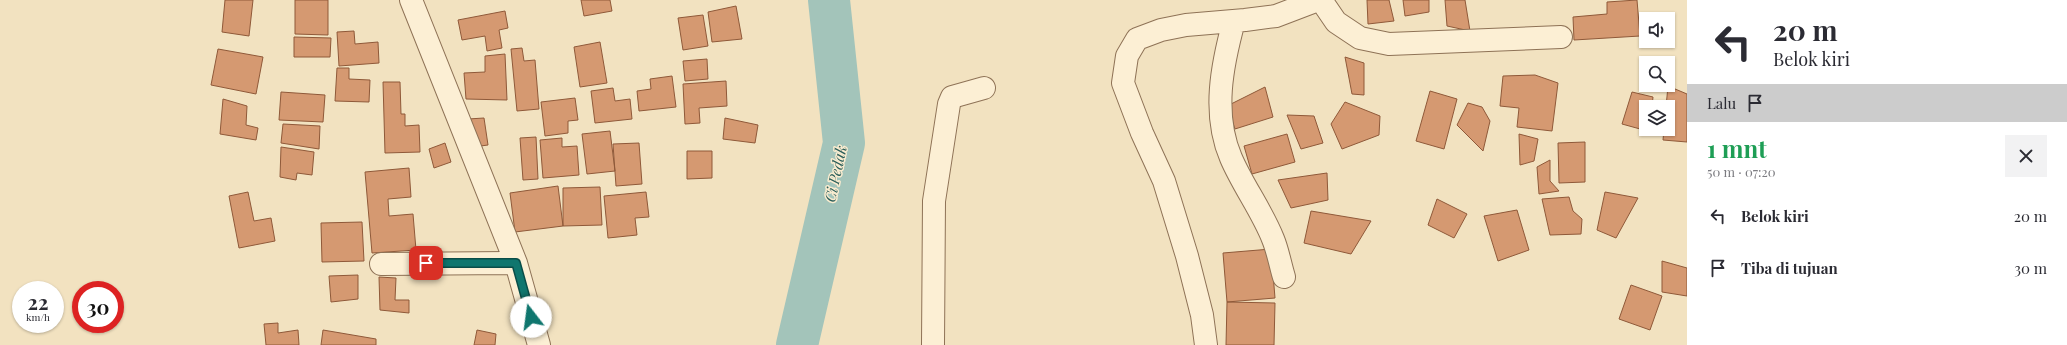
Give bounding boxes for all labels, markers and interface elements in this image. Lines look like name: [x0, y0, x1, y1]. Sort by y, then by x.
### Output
text: 20 m: [1773, 11, 1838, 48]
map controls: [1639, 12, 1675, 136]
button: sound: [1639, 12, 1675, 48]
icon: left: [1707, 16, 1759, 68]
text: Belok kiri: [1773, 47, 1850, 71]
button: search: [1639, 56, 1675, 92]
icon: arrive: [1744, 92, 1766, 114]
text: Lalu: [1707, 93, 1736, 113]
button: layers: [1639, 100, 1675, 136]
text: 1 mnt: [1707, 132, 1767, 164]
button: close: [2005, 135, 2047, 177]
water label: Ci Pedak: [819, 143, 851, 204]
text: 50 m · 07:20: [1707, 163, 1775, 180]
icon: left: [1707, 205, 1729, 227]
text: Belok kiri: [1741, 206, 1809, 226]
text: 20 m: [2014, 206, 2047, 226]
pin: [409, 246, 443, 280]
icon: arrive: [415, 252, 437, 274]
icon: arrive: [1707, 257, 1729, 279]
text: Tiba di tujuan: [1741, 258, 1838, 278]
text: 30 m: [2014, 258, 2047, 278]
speed limit sign: 30: [72, 281, 124, 333]
text: 22: [28, 288, 48, 315]
position arrow: [510, 296, 552, 338]
text: km/h: [26, 310, 50, 324]

